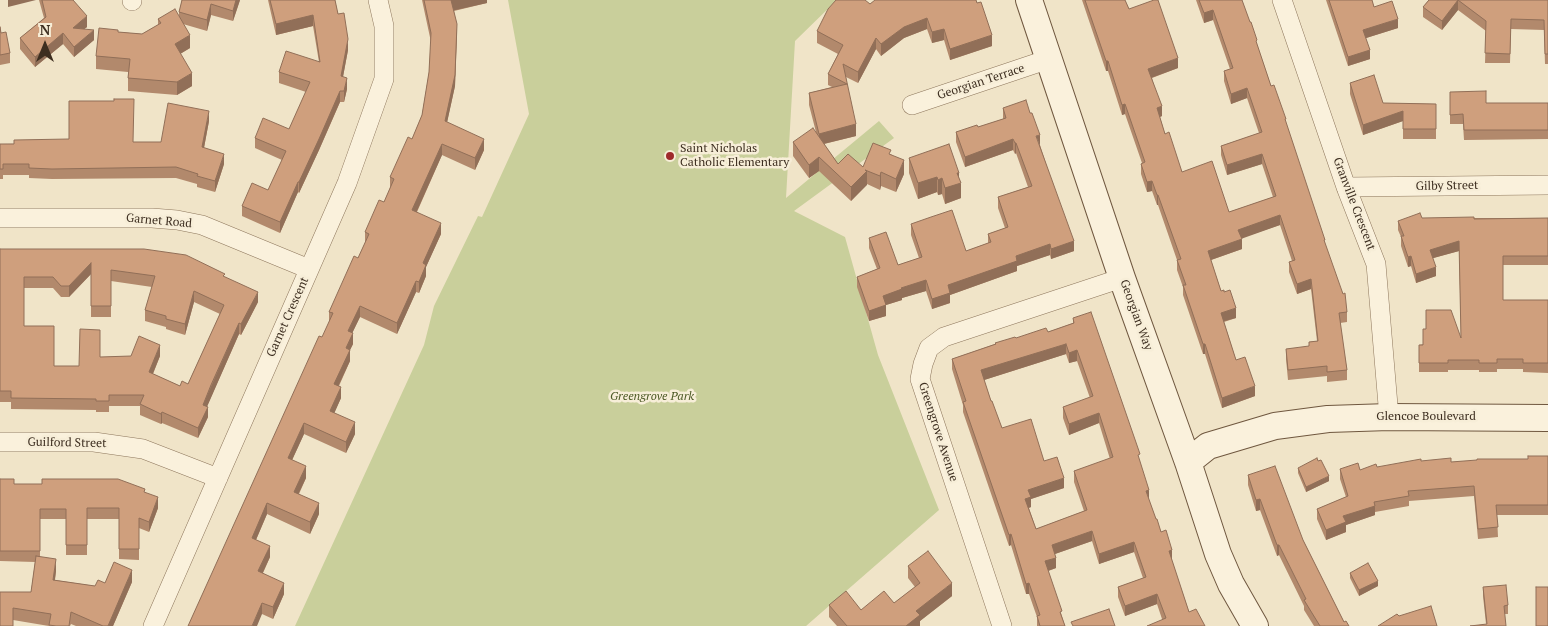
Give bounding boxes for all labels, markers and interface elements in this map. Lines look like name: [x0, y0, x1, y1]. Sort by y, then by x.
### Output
north arrow: [20, 20, 70, 70]
text: N: [40, 20, 50, 39]
street label: Georgian Terrace: [936, 61, 1026, 103]
place label: Saint Nicholas Catholic Elementary: [680, 142, 789, 170]
marker: Saint Nicholas Catholic Elementary: [664, 150, 676, 162]
street label: Granville Crescent: [1330, 155, 1378, 253]
street label: Gilby Street: [1415, 178, 1479, 194]
street label: Garnet Road: [125, 211, 193, 231]
street label: Garnet Crescent: [264, 275, 312, 359]
street label: Georgian Way: [1117, 278, 1155, 352]
street label: Greengrove Avenue: [915, 381, 961, 483]
park label: Greengrove Park: [610, 390, 694, 404]
street label: Glencoe Boulevard: [1376, 410, 1476, 424]
street label: Guilford Street: [27, 435, 107, 451]

